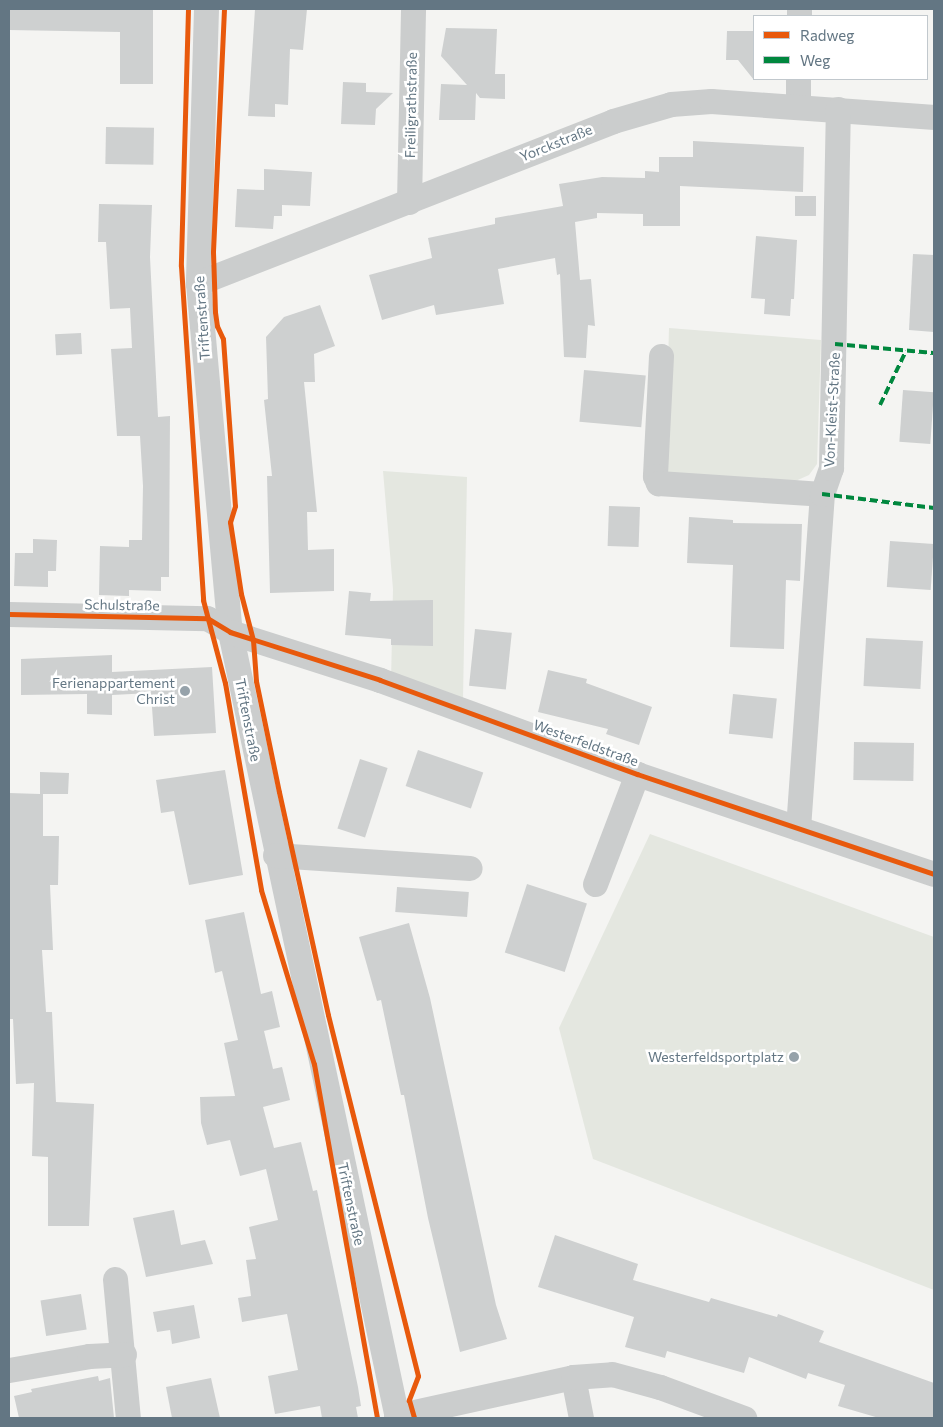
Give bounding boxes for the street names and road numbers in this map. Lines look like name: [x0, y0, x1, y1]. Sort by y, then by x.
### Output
street label: Freiligrathstraße: [402, 52, 420, 158]
street label: Yorckstraße: [517, 121, 595, 165]
street label: Triftenstraße: [191, 275, 213, 361]
street label: Von-Kleist-Straße: [821, 352, 843, 468]
street label: Schulstraße: [84, 596, 160, 614]
street label: Triftenstraße: [232, 677, 264, 763]
street label: Westerfeldstraße: [531, 716, 641, 770]
street label: Triftenstraße: [334, 1161, 368, 1247]

